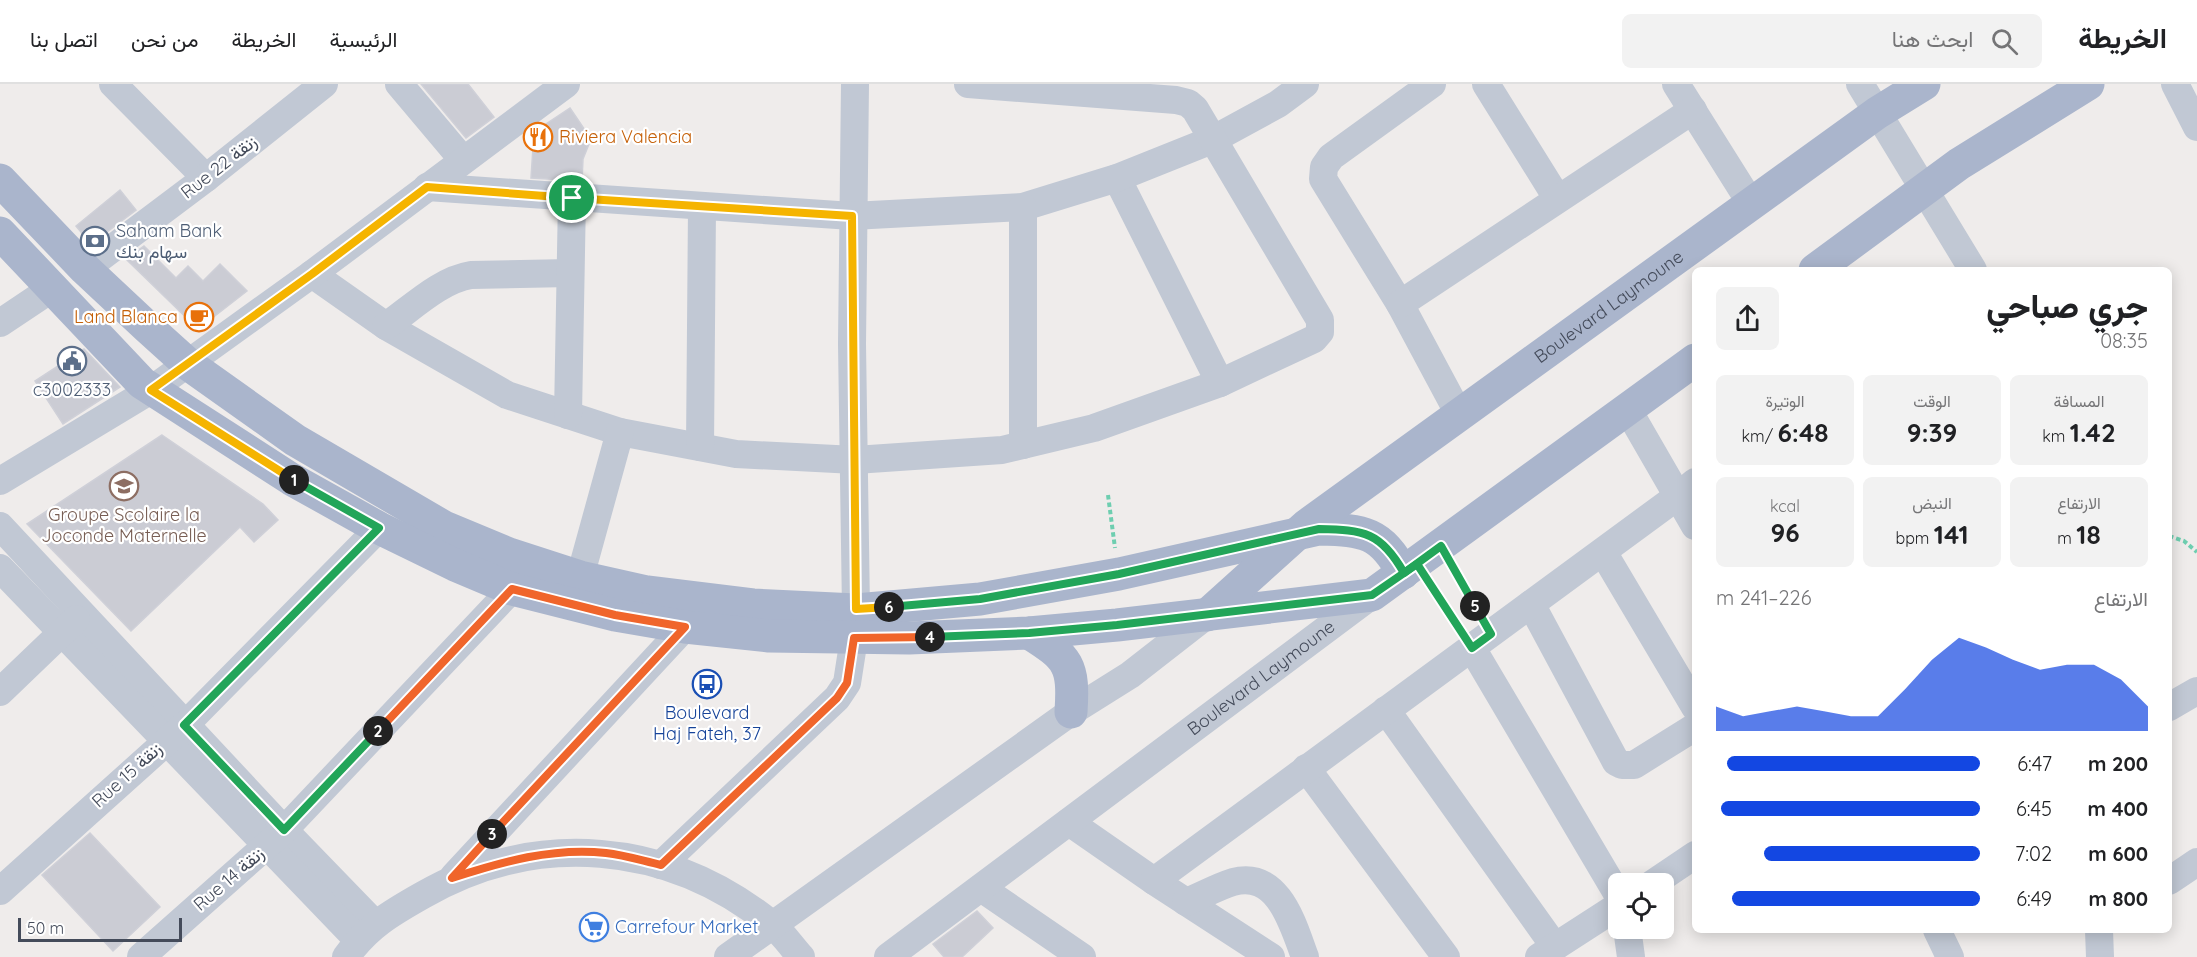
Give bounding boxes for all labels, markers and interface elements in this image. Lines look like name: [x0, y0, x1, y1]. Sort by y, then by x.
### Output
search box: [1622, 14, 2042, 68]
text: الخريطة: [2078, 20, 2167, 55]
text: ابحث هنا: [1892, 25, 1973, 53]
icon: search: [1988, 25, 2021, 58]
text: اتصل بنا: [30, 26, 98, 52]
text: من نحن: [131, 26, 198, 52]
text: الخريطة: [231, 26, 296, 52]
text: الرئيسية: [329, 26, 397, 52]
restaurant icon: Riviera Valencia: [522, 121, 554, 153]
place label: Riviera Valencia: [559, 125, 692, 148]
street label: Rue 22 زنقة: [176, 130, 261, 204]
pin: [546, 172, 597, 223]
icon: arrive: [555, 181, 588, 214]
place label: Saham Bank سهام بنك: [116, 219, 222, 264]
bank icon: Saham Bank سهام بنك: [79, 225, 111, 257]
street label: Boulevard Laymoune: [1529, 245, 1688, 368]
text: جري صباحي: [1986, 285, 2148, 326]
button: share: [1716, 287, 1779, 350]
cafe icon: Land Blanca: [183, 301, 215, 333]
place label: Land Blanca: [74, 305, 178, 328]
text: 08:35: [2100, 328, 2148, 353]
public building icon: c3002333: [56, 345, 88, 377]
place label: c3002333: [33, 378, 111, 401]
text: الوتيرة: [1765, 391, 1805, 411]
text: الوقت: [1913, 391, 1951, 411]
text: المسافة: [2054, 391, 2104, 411]
text: 6:48: [1777, 416, 1828, 449]
text: 9:39: [1907, 416, 1957, 449]
text: 1.42: [2070, 416, 2116, 449]
text: /km: [1742, 426, 1777, 446]
text: km: [2042, 426, 2070, 446]
pin: 1: [279, 465, 309, 495]
school or university icon: Groupe Scolaire la Joconde Maternelle: [108, 470, 140, 502]
text: 1: [291, 470, 297, 490]
text: النبض: [1912, 493, 1952, 513]
text: الارتفاع: [2057, 493, 2101, 513]
text: kcal: [1770, 496, 1800, 516]
place label: Groupe Scolaire la Joconde Maternelle: [41, 503, 207, 547]
text: 96: [1770, 516, 1800, 549]
text: 141: [1934, 518, 1969, 551]
text: 18: [2076, 518, 2101, 551]
text: bpm: [1895, 528, 1934, 548]
text: m: [2057, 528, 2076, 548]
text: 226–241 m: [1716, 585, 1811, 610]
text: الارتفاع: [2094, 586, 2148, 611]
pin: 5: [1460, 591, 1490, 621]
pin: 6: [874, 592, 904, 622]
text: 5: [1470, 596, 1480, 616]
text: 6: [885, 597, 893, 617]
street label: Boulevard Laymoune: [1182, 615, 1339, 740]
pin: 4: [915, 622, 945, 652]
text: 4: [925, 627, 935, 647]
bus stop icon: Boulevard Haj Fateh, 37: [691, 668, 723, 700]
place label: Boulevard Haj Fateh, 37: [653, 701, 761, 745]
pin: 2: [363, 716, 393, 746]
text: 2: [373, 721, 383, 741]
street label: Rue 15 زنقة: [87, 737, 167, 812]
text: 6:47: [2017, 751, 2052, 776]
text: 200 m: [2088, 751, 2148, 776]
text: 6:45: [2016, 796, 2052, 821]
text: 400 m: [2088, 796, 2148, 821]
pin: 3: [477, 819, 507, 849]
text: 3: [488, 824, 496, 844]
text: 7:02: [2015, 841, 2052, 866]
text: 600 m: [2088, 841, 2148, 866]
street label: Rue 14 زنقة: [189, 842, 269, 916]
map controls: [1608, 873, 1674, 939]
button: locate: [1608, 873, 1674, 939]
text: 6:49: [2016, 886, 2052, 911]
text: 800 m: [2088, 886, 2148, 911]
supermarket icon: Carrefour Market: [578, 911, 610, 943]
scale bar: [18, 915, 182, 942]
place label: Carrefour Market: [615, 915, 758, 938]
text: 50 m: [27, 918, 64, 938]

